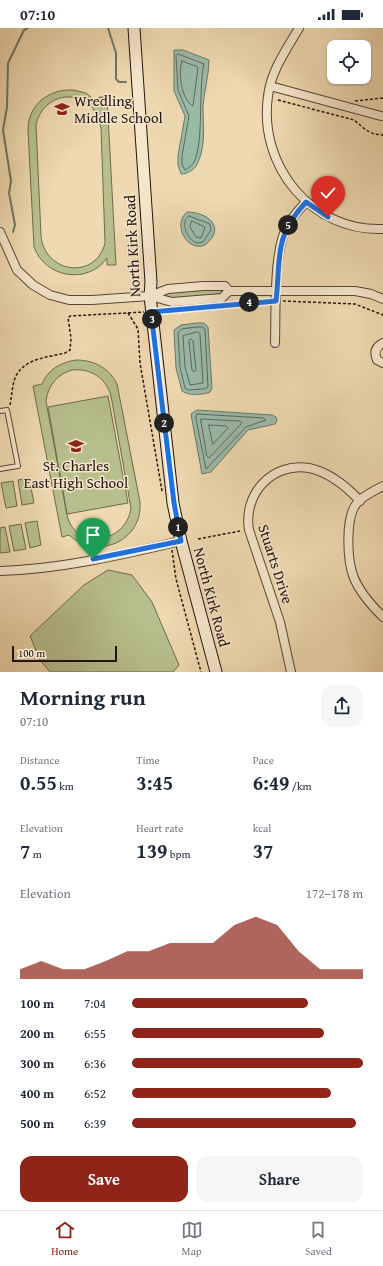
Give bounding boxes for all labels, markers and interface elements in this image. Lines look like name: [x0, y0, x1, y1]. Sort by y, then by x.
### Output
text: 07:10: [20, 4, 55, 25]
map controls: [327, 40, 371, 84]
button: locate: [327, 40, 371, 84]
place label: Wredling Middle School: [74, 90, 163, 128]
school or university icon: Wredling Middle School: [53, 100, 71, 118]
pin: [311, 176, 345, 217]
icon: check: [317, 182, 339, 204]
street label: North Kirk Road: [119, 194, 145, 298]
pin: 5: [278, 215, 298, 235]
text: 5: [285, 217, 291, 233]
pin: 4: [239, 292, 259, 312]
text: 4: [246, 294, 252, 310]
pin: 3: [142, 309, 162, 329]
text: 3: [149, 311, 155, 327]
pin: 2: [154, 413, 174, 433]
text: 2: [161, 415, 167, 431]
school or university icon: St. Charles East High School: [67, 437, 85, 455]
place label: St. Charles East High School: [24, 455, 128, 493]
pin: 1: [168, 517, 188, 537]
pin: [76, 518, 110, 559]
text: 1: [175, 519, 181, 535]
street label: Stuarts Drive: [253, 522, 299, 606]
icon: arrive: [82, 524, 104, 546]
street label: North Kirk Road: [189, 545, 235, 649]
scale bar: [12, 644, 117, 663]
text: 100 m: [18, 645, 45, 661]
text: Morning run: [20, 681, 146, 713]
button: share: [321, 685, 363, 727]
text: 07:10: [20, 712, 48, 731]
text: Distance: [20, 752, 59, 768]
text: Time: [136, 752, 160, 768]
text: Pace: [253, 752, 274, 768]
text: 0.55: [20, 768, 57, 797]
text: 3:45: [136, 768, 173, 797]
text: 6:49: [253, 768, 289, 797]
text: km: [57, 778, 74, 794]
text: /km: [289, 778, 312, 794]
text: Elevation: [20, 820, 63, 836]
text: Heart rate: [136, 820, 184, 836]
text: kcal: [253, 820, 271, 836]
text: 7: [20, 836, 30, 865]
text: 139: [136, 836, 167, 865]
text: 37: [253, 836, 273, 865]
text: m: [30, 846, 42, 862]
text: bpm: [167, 846, 190, 862]
text: Elevation: [20, 884, 71, 903]
text: 172–178 m: [306, 884, 363, 903]
text: 100 m: [20, 994, 54, 1013]
text: 7:04: [84, 994, 106, 1013]
text: 200 m: [20, 1024, 54, 1043]
text: 6:55: [84, 1024, 106, 1043]
text: 300 m: [20, 1054, 54, 1073]
text: 6:36: [84, 1054, 106, 1073]
text: 400 m: [20, 1084, 54, 1103]
text: 6:52: [84, 1084, 106, 1103]
text: 500 m: [20, 1114, 54, 1133]
text: 6:39: [84, 1114, 106, 1133]
button: Save: [20, 1156, 188, 1202]
button: Share: [196, 1156, 363, 1202]
tab: Home: [51, 1219, 78, 1259]
tab: Map: [181, 1219, 203, 1259]
tab: Saved: [305, 1219, 332, 1259]

